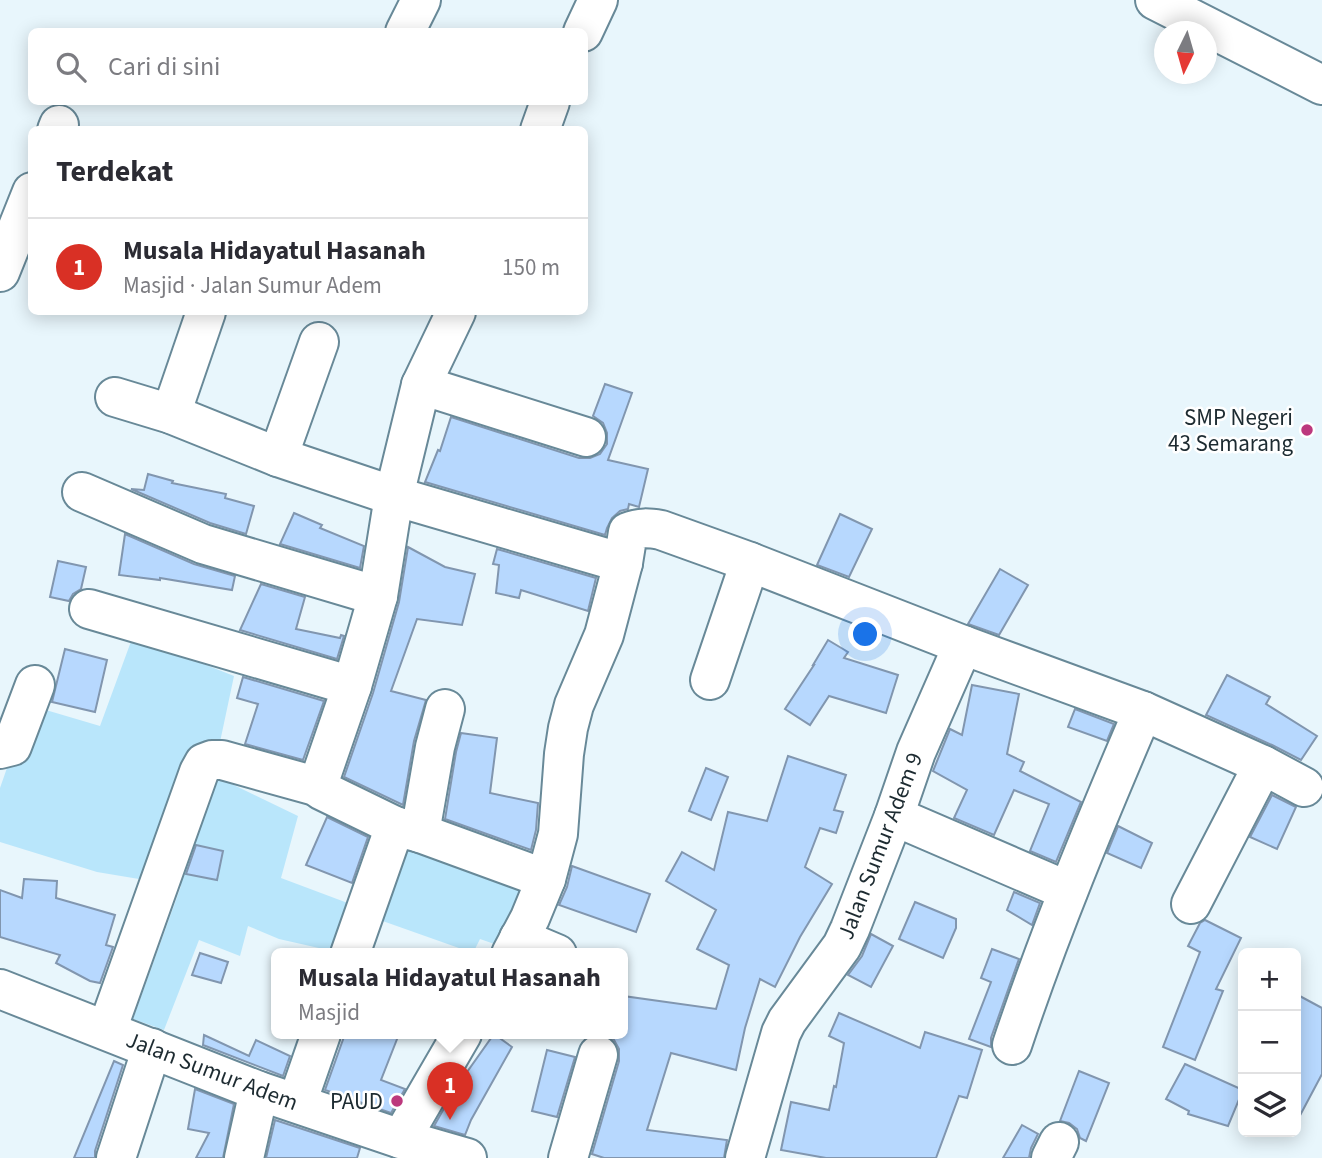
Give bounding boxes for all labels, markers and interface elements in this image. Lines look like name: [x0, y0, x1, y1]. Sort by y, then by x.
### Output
north arrow: [1154, 21, 1217, 84]
search box: [28, 28, 588, 105]
icon: search: [52, 48, 90, 86]
text: Cari di sini: [108, 48, 221, 85]
text: Terdekat: [56, 150, 173, 193]
text: Musala Hidayatul Hasanah: [123, 232, 426, 269]
text: 1: [73, 251, 85, 284]
text: 150 m: [502, 251, 560, 284]
text: Masjid · Jalan Sumur Adem: [123, 269, 382, 302]
place label: SMP Negeri 43 Semarang: [1168, 401, 1293, 460]
marker: SMP Negeri 43 Semarang: [1299, 422, 1315, 438]
your location: [848, 617, 882, 651]
street label: Jalan Sumur Adem 9: [829, 748, 931, 944]
popup: [271, 948, 628, 1039]
map controls: [1238, 948, 1301, 1137]
button: +: [1238, 948, 1301, 1011]
text: Musala Hidayatul Hasanah: [298, 959, 601, 996]
text: Masjid: [298, 996, 360, 1029]
button: −: [1238, 1011, 1301, 1074]
street label: Jalan Sumur Adem: [121, 1023, 303, 1119]
pin: 1: [427, 1062, 473, 1120]
button: layers: [1238, 1074, 1301, 1137]
place label: PAUD: [330, 1085, 383, 1118]
marker: PAUD: [389, 1093, 405, 1109]

